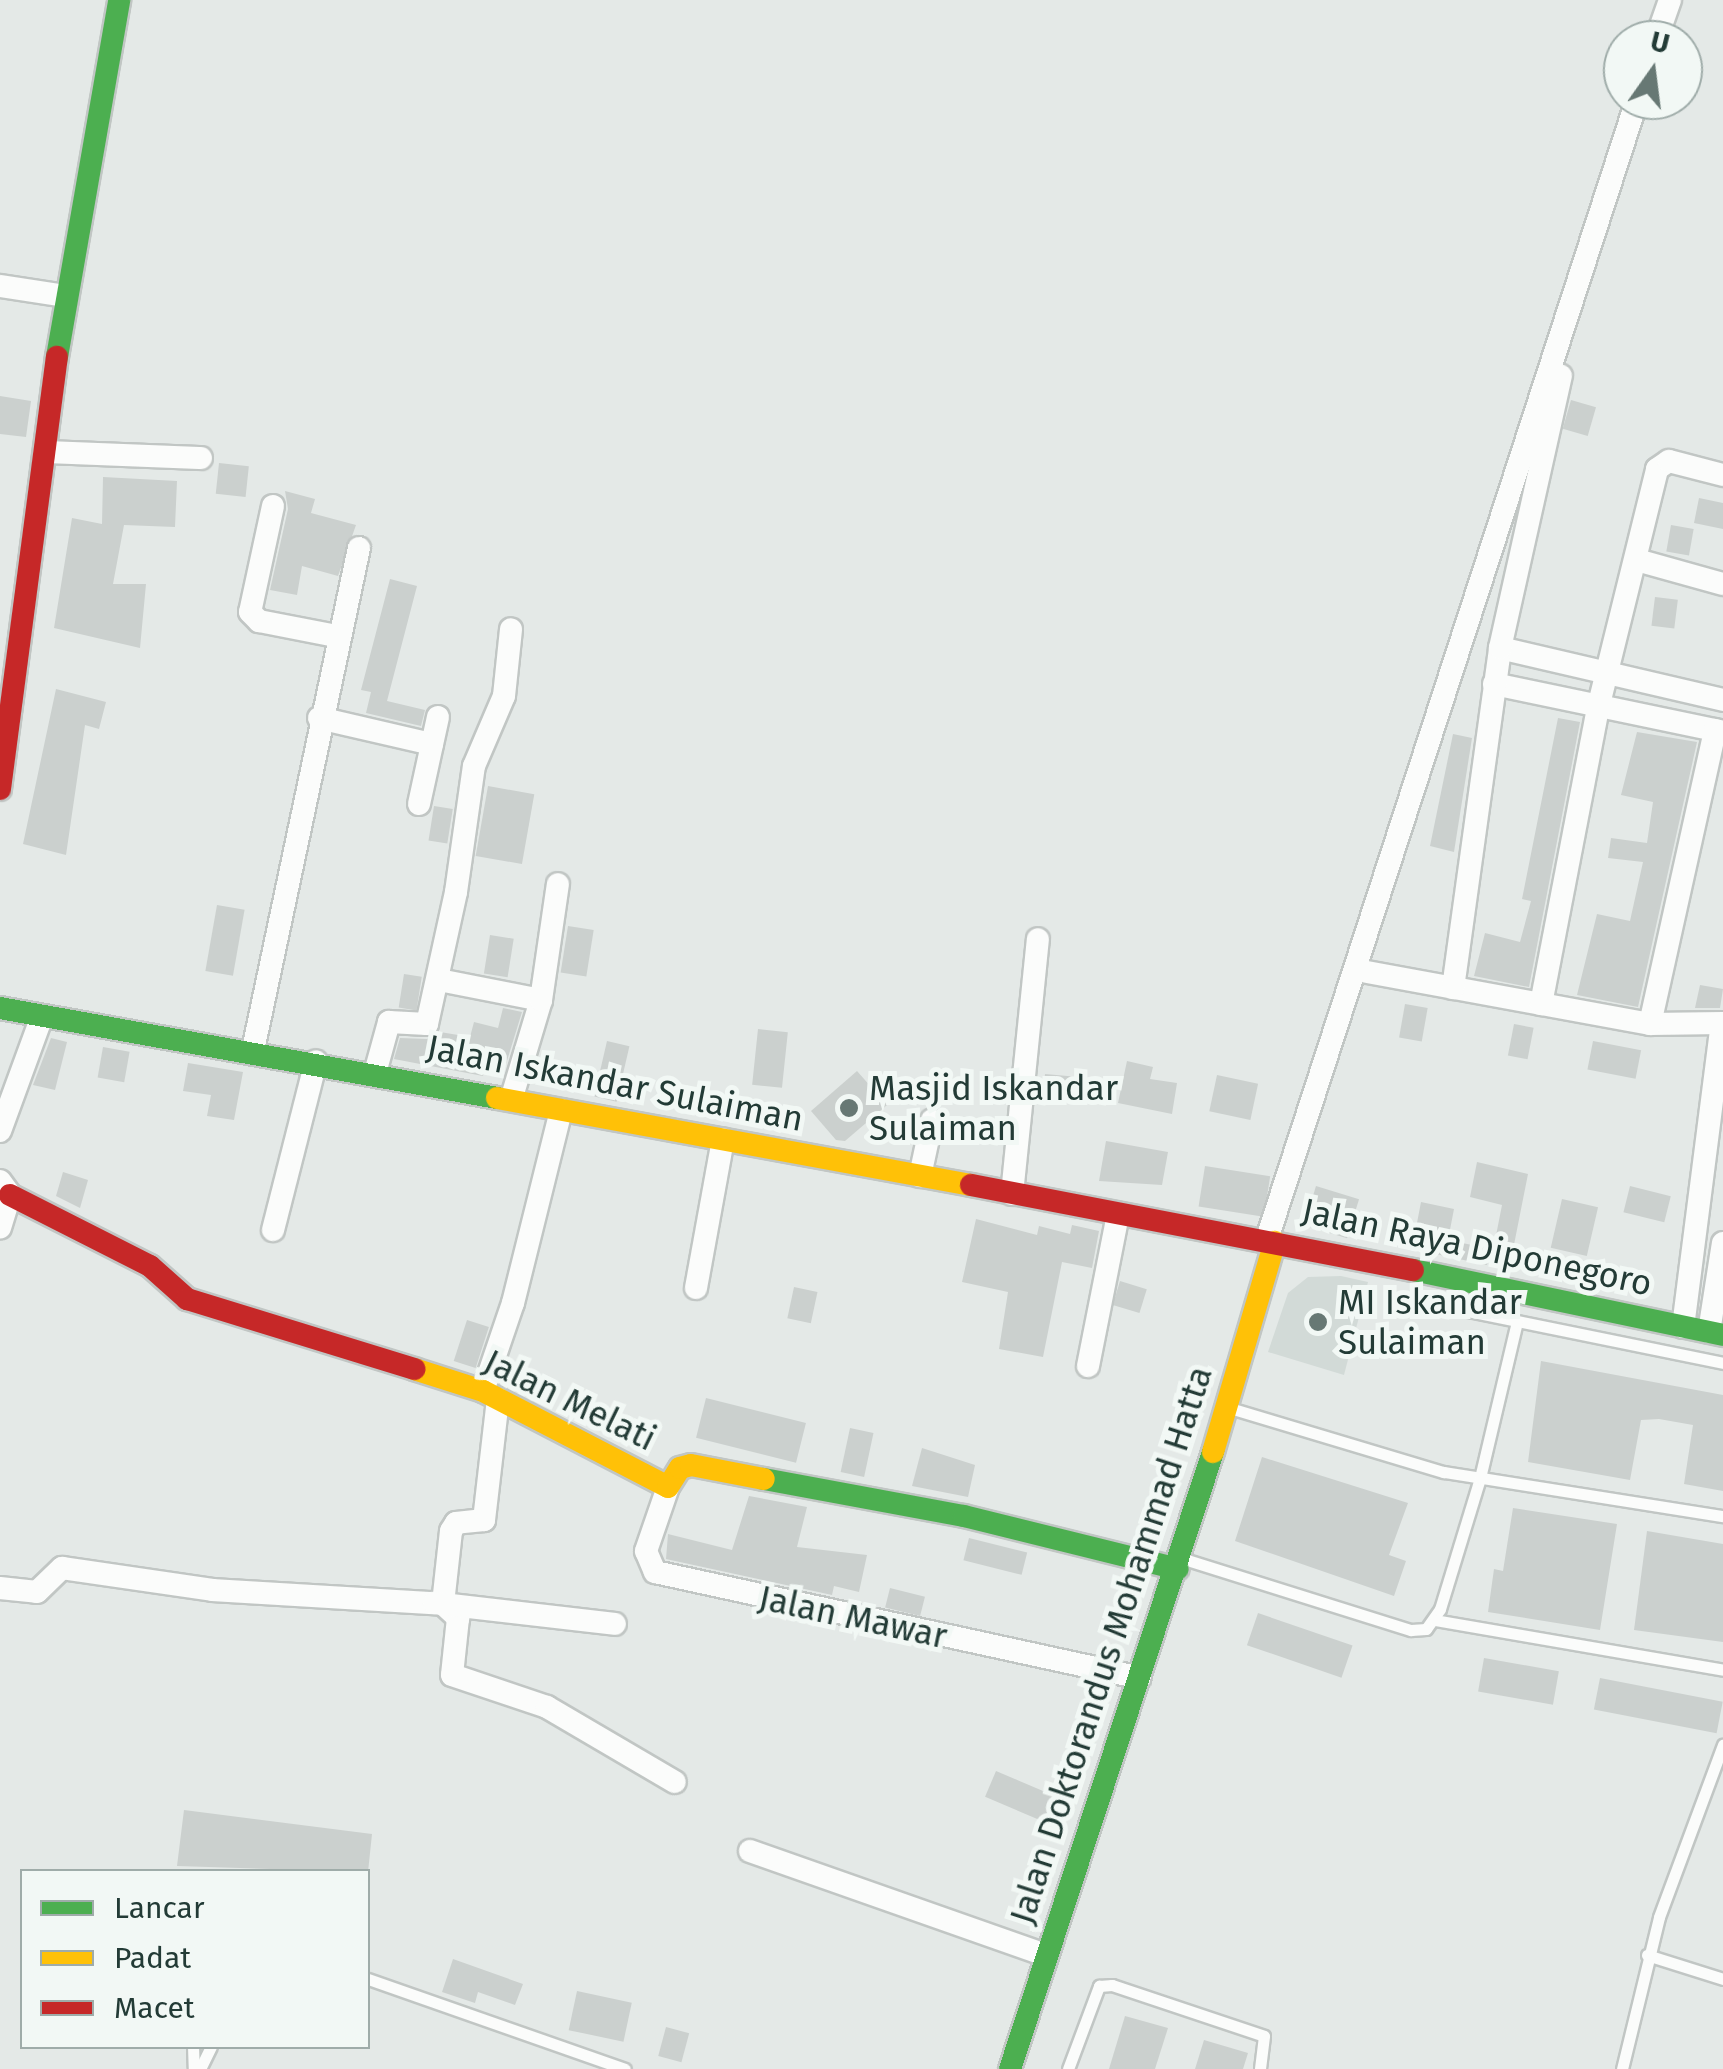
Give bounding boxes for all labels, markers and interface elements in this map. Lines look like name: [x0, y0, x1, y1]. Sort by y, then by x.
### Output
north arrow: [1603, 20, 1703, 120]
text: U: [1647, 24, 1673, 61]
street label: Jalan Iskandar Sulaiman: [423, 1026, 807, 1140]
place label: Masjid Iskandar Sulaiman: [869, 1067, 1118, 1149]
marker: Masjid Iskandar Sulaiman: [838, 1097, 860, 1119]
street label: Jalan Raya Diponegoro: [1298, 1189, 1656, 1305]
place label: MI Iskandar Sulaiman: [1338, 1281, 1522, 1363]
marker: MI Iskandar Sulaiman: [1307, 1311, 1329, 1333]
street label: Jalan Melati: [477, 1340, 663, 1460]
street label: Jalan Doktorandus Mohammad Hatta: [1001, 1361, 1221, 1929]
street label: Jalan Mawar: [755, 1577, 951, 1657]
legend: [20, 1869, 370, 2049]
text: Lancar: [114, 1890, 204, 1926]
text: Padat: [114, 1940, 191, 1976]
text: Macet: [114, 1990, 195, 2026]

